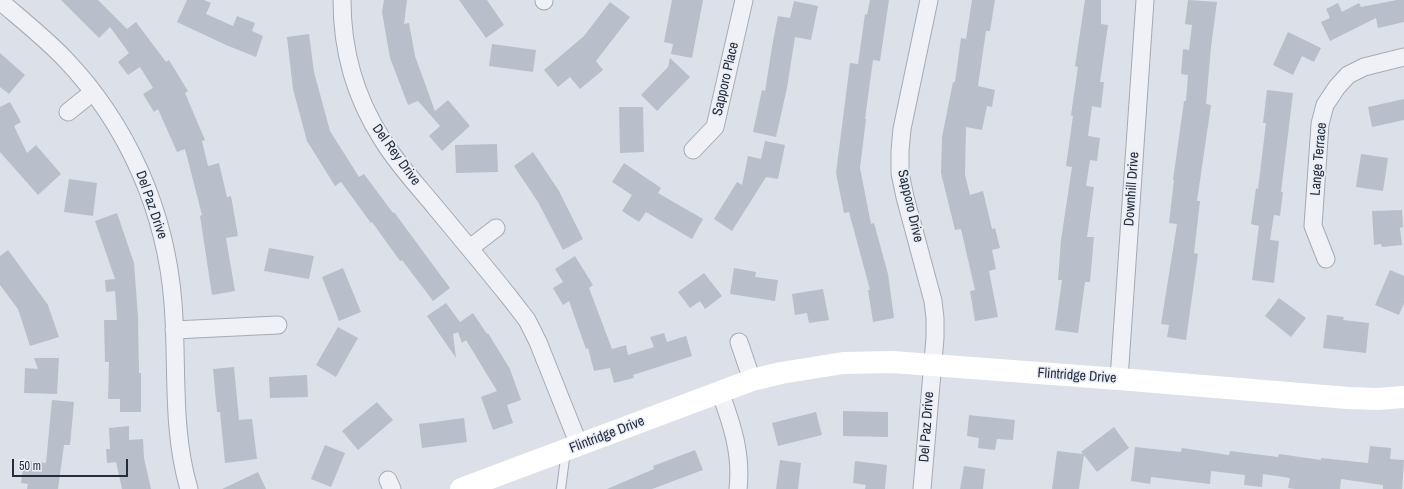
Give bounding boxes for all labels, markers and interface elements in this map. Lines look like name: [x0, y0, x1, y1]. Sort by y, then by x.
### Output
street label: Sapporo Place: [709, 40, 743, 118]
street label: Del Rey Drive: [368, 121, 424, 189]
street label: Lange Terrace: [1307, 122, 1331, 196]
street label: Downhill Drive: [1121, 151, 1143, 227]
street label: Sapporo Drive: [893, 168, 927, 244]
street label: Del Paz Drive: [132, 169, 170, 241]
street label: Flintridge Drive: [1037, 365, 1117, 387]
street label: Del Paz Drive: [916, 391, 938, 463]
street label: Flintridge Drive: [567, 413, 647, 457]
scale bar: [14, 451, 130, 477]
text: 50 m: [19, 458, 41, 474]

